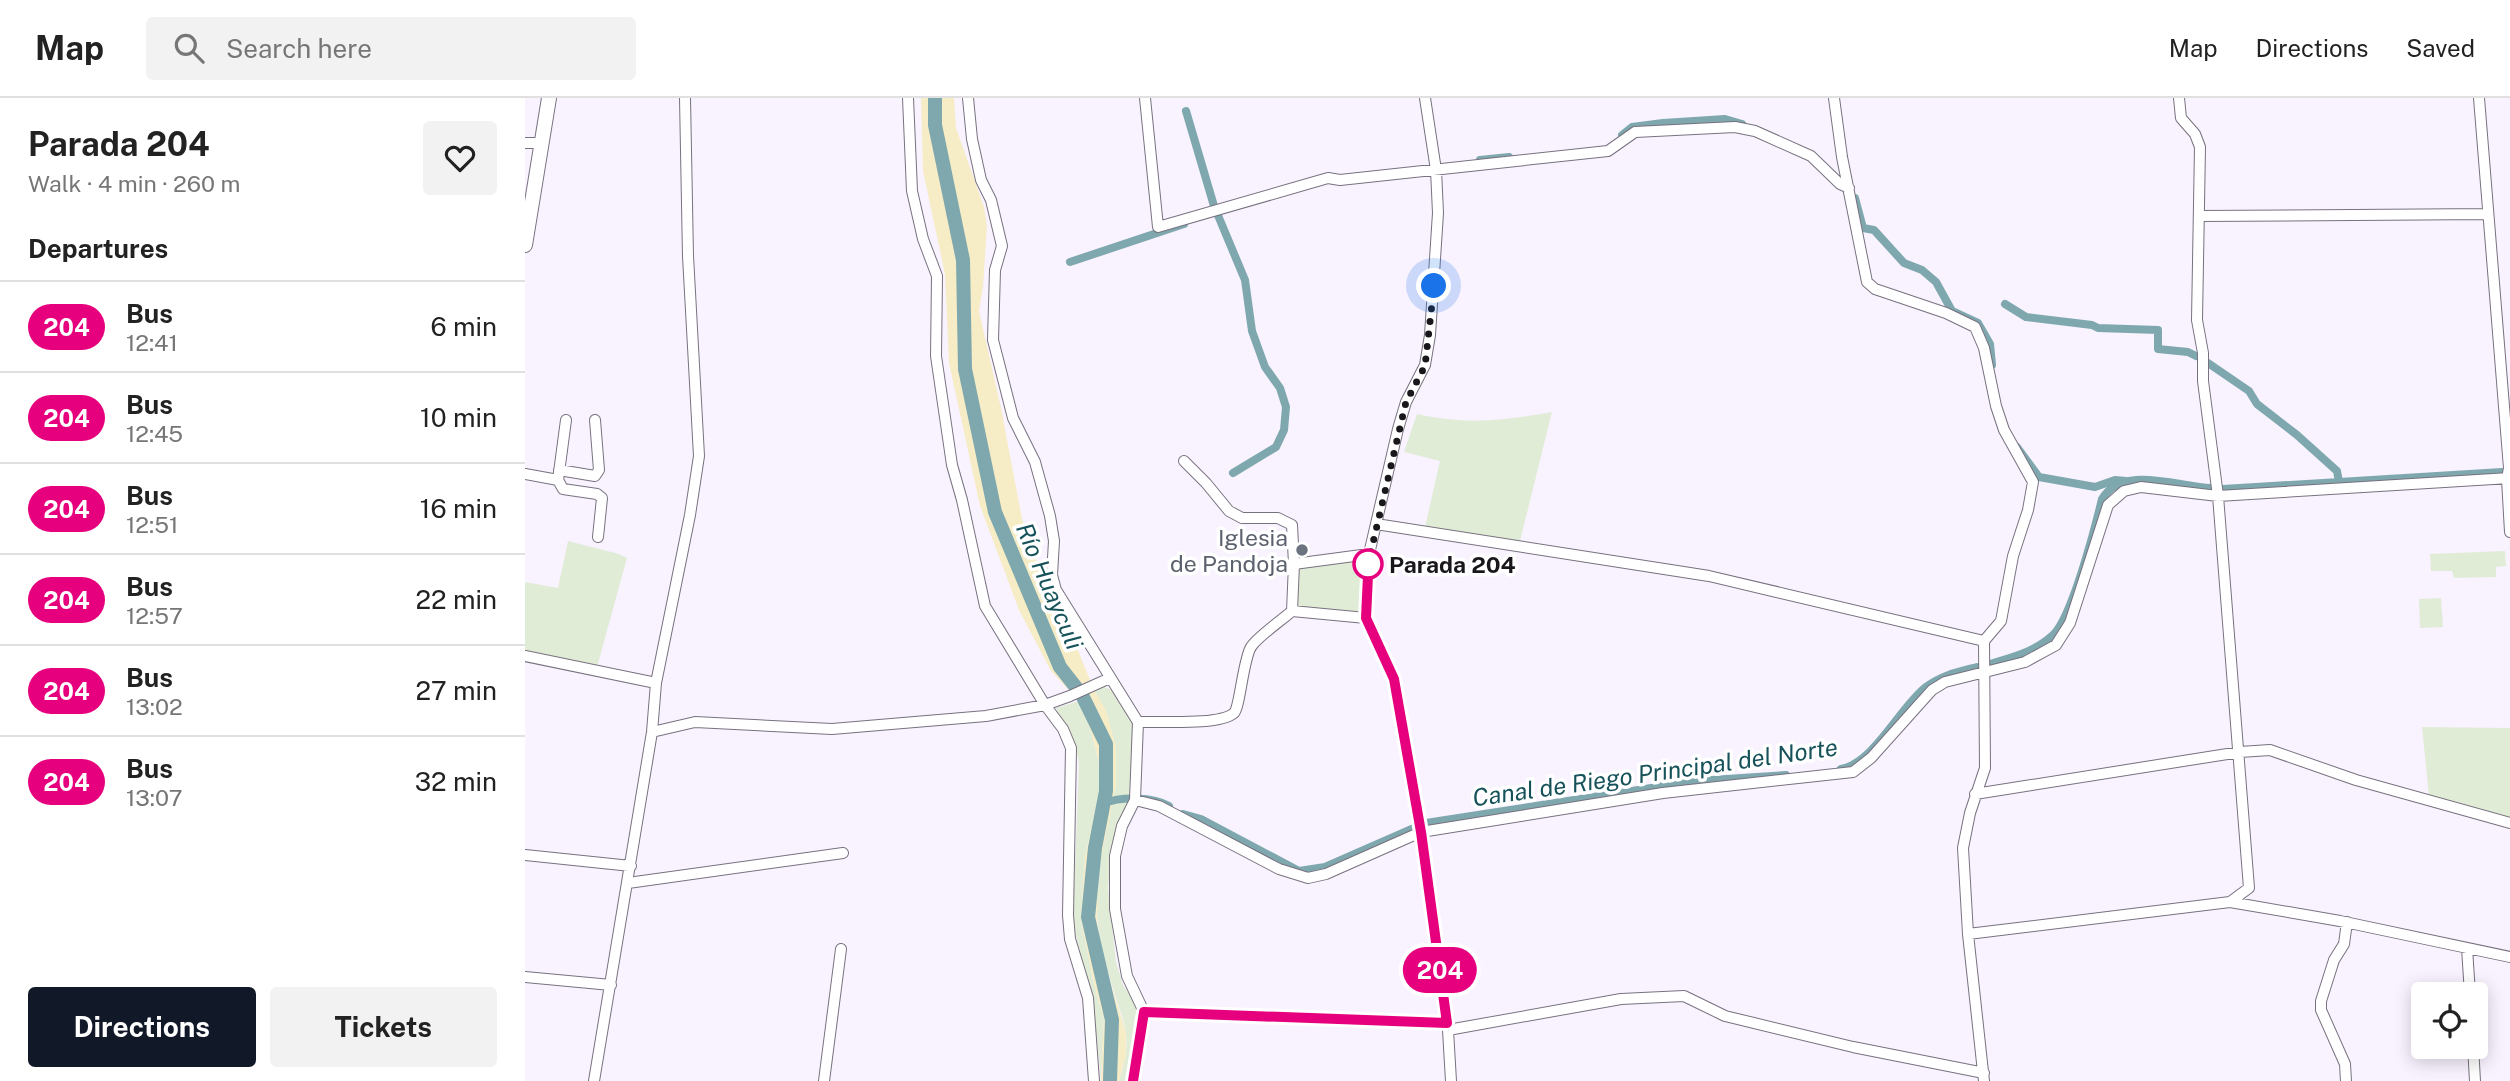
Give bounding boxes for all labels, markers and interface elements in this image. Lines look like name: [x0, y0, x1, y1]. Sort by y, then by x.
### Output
search box: [146, 17, 636, 80]
text: Map: [35, 29, 104, 67]
icon: search: [170, 29, 208, 67]
text: Search here: [226, 33, 372, 64]
text: Map: [2169, 34, 2218, 62]
text: Directions: [2256, 34, 2368, 62]
text: Saved: [2406, 34, 2475, 62]
button: heart: [423, 121, 497, 195]
text: Parada 204: [28, 125, 210, 163]
text: Walk · 4 min · 260 m: [28, 170, 241, 197]
text: Departures: [28, 233, 168, 264]
your location: [1416, 268, 1451, 303]
text: Bus: [126, 298, 173, 329]
text: 6 min: [430, 311, 497, 342]
text: 204: [43, 313, 90, 341]
text: 12:41: [126, 329, 178, 356]
text: Bus: [126, 389, 173, 420]
text: 10 min: [420, 402, 497, 433]
text: 204: [43, 404, 90, 432]
text: 12:45: [126, 420, 183, 447]
text: Bus: [126, 480, 173, 511]
text: 16 min: [420, 493, 497, 524]
text: 204: [43, 495, 90, 523]
text: 12:51: [126, 511, 178, 538]
water label: Río Huayculi: [1011, 519, 1089, 654]
place label: Iglesia de Pandoja: [1170, 524, 1288, 577]
marker: Iglesia de Pandoja: [1294, 542, 1310, 558]
marker: Parada 204: [1353, 549, 1383, 579]
place label: Parada 204: [1389, 551, 1516, 578]
text: Bus: [126, 571, 173, 602]
text: 22 min: [416, 584, 497, 615]
text: 204: [43, 586, 90, 614]
text: 12:57: [126, 602, 183, 629]
text: Bus: [126, 662, 173, 693]
text: 27 min: [415, 675, 497, 706]
text: 204: [43, 677, 90, 705]
text: 13:02: [126, 693, 183, 720]
water label: Canal de Riego Principal del Norte: [1471, 733, 1839, 811]
text: Bus: [126, 753, 173, 784]
text: 32 min: [415, 766, 497, 797]
text: 204: [43, 768, 90, 796]
text: 13:07: [126, 784, 183, 811]
line badge: 204: [1400, 947, 1480, 993]
text: 204: [1417, 956, 1463, 984]
map controls: [2411, 982, 2488, 1059]
button: locate: [2411, 982, 2488, 1059]
button: Directions: [28, 987, 256, 1067]
button: Tickets: [270, 987, 497, 1067]

